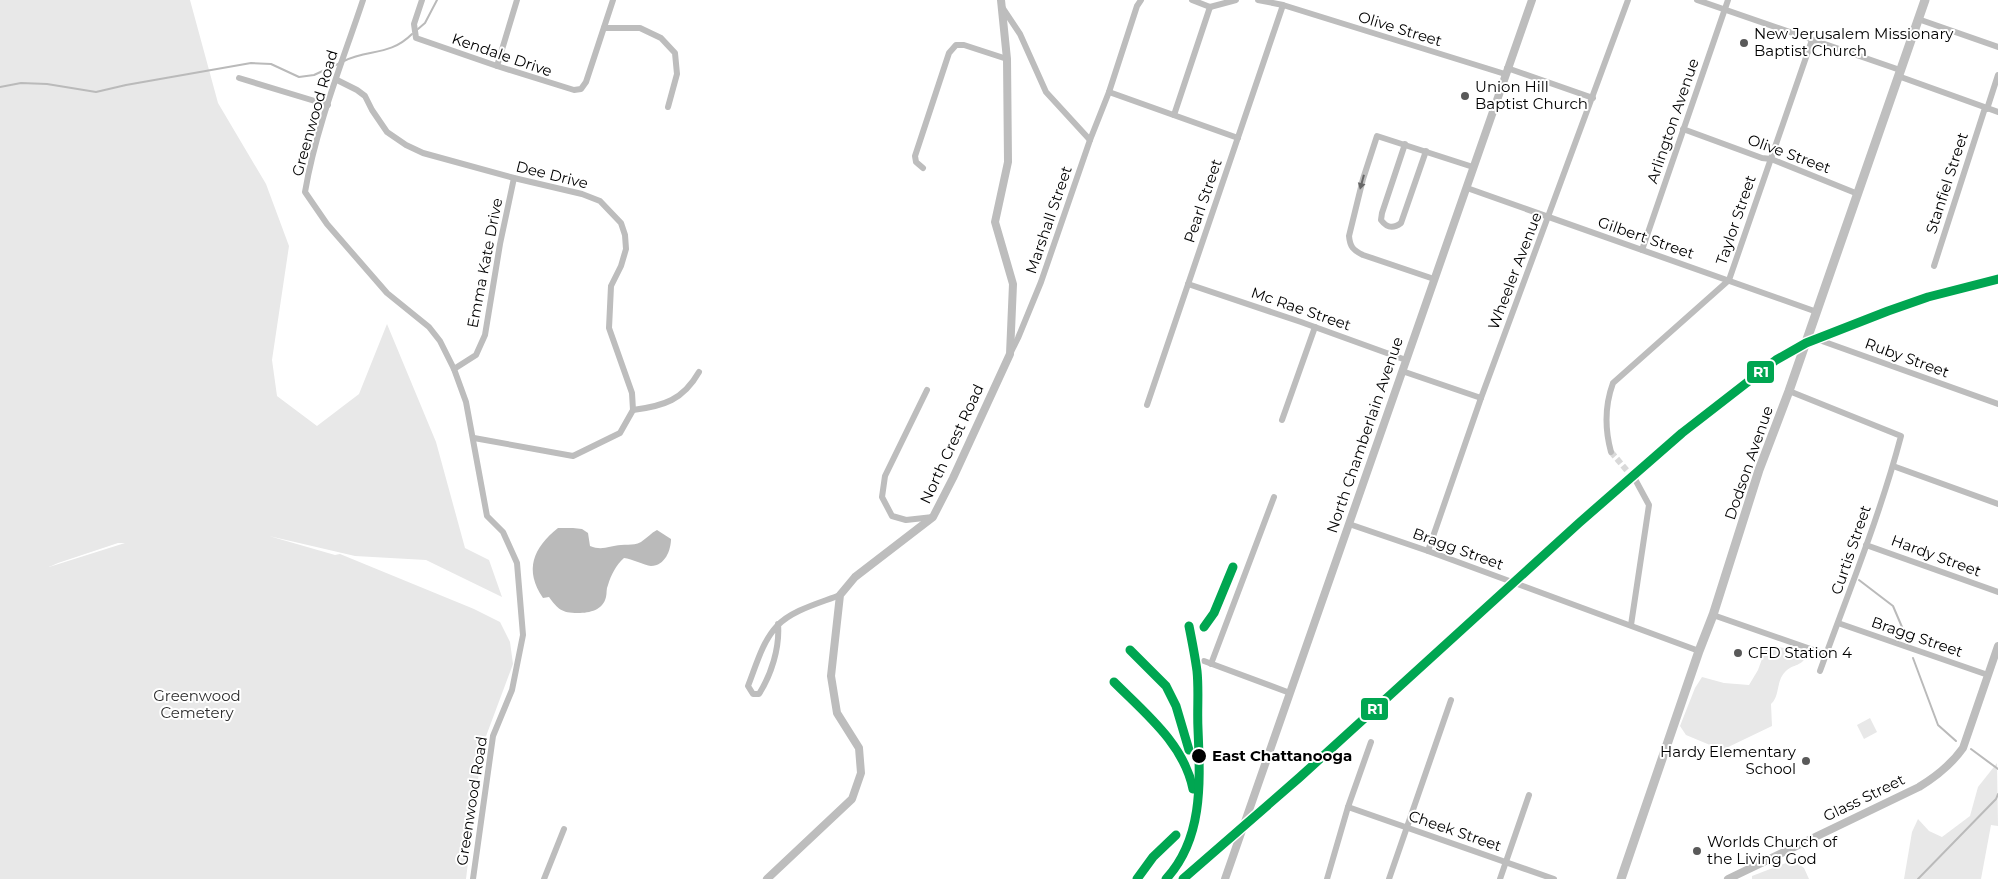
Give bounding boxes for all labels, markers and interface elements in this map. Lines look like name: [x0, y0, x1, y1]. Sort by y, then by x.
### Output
street label: Olive Street: [1356, 7, 1444, 50]
place label: New Jerusalem Missionary Baptist Church: [1754, 24, 1954, 60]
street label: Kendale Drive: [450, 28, 555, 81]
marker: New Jerusalem Missionary Baptist Church: [1738, 37, 1750, 49]
street label: Greenwood Road: [287, 47, 342, 178]
street label: Arlington Avenue: [1642, 56, 1703, 186]
place label: Union Hill Baptist Church: [1475, 77, 1588, 113]
marker: Union Hill Baptist Church: [1459, 90, 1471, 102]
street label: Olive Street: [1745, 130, 1833, 177]
street label: Stanfiel Street: [1921, 130, 1972, 236]
street label: Dee Drive: [514, 156, 590, 193]
street label: Pearl Street: [1179, 156, 1226, 245]
street label: Marshall Street: [1021, 163, 1076, 276]
street label: Taylor Street: [1711, 172, 1760, 267]
one-way arrow: [1358, 175, 1366, 190]
street label: Emma Kate Drive: [463, 196, 506, 330]
street label: Wheeler Avenue: [1483, 209, 1546, 332]
street label: Gilbert Street: [1596, 212, 1697, 263]
street label: Mc Rae Street: [1249, 283, 1354, 335]
street label: North Chamberlain Avenue: [1322, 334, 1407, 535]
street label: Ruby Street: [1862, 334, 1952, 382]
line badge: R1: [1746, 360, 1775, 384]
text: R1: [1753, 363, 1769, 381]
street label: North Crest Road: [915, 381, 988, 507]
street label: Dodson Avenue: [1720, 403, 1777, 522]
street label: Curtis Street: [1826, 503, 1875, 597]
street label: Bragg Street: [1410, 523, 1506, 574]
street label: Hardy Street: [1889, 530, 1984, 581]
street label: Bragg Street: [1869, 612, 1965, 661]
place label: CFD Station 4: [1748, 643, 1852, 662]
marker: CFD Station 4: [1732, 647, 1744, 659]
park label: Greenwood Cemetery: [153, 686, 241, 722]
line badge: R1: [1360, 697, 1389, 721]
text: R1: [1367, 700, 1383, 718]
street label: Greenwood Road: [452, 735, 491, 867]
place label: Hardy Elementary School: [1660, 742, 1797, 778]
place label: East Chattanooga: [1212, 746, 1352, 765]
marker: East Chattanooga: [1190, 747, 1208, 765]
marker: Hardy Elementary School: [1800, 755, 1812, 767]
street label: Glass Street: [1820, 770, 1908, 825]
street label: Cheek Street: [1406, 806, 1504, 855]
place label: Worlds Church of the Living God: [1707, 832, 1838, 868]
marker: Worlds Church of the Living God: [1691, 845, 1703, 857]

